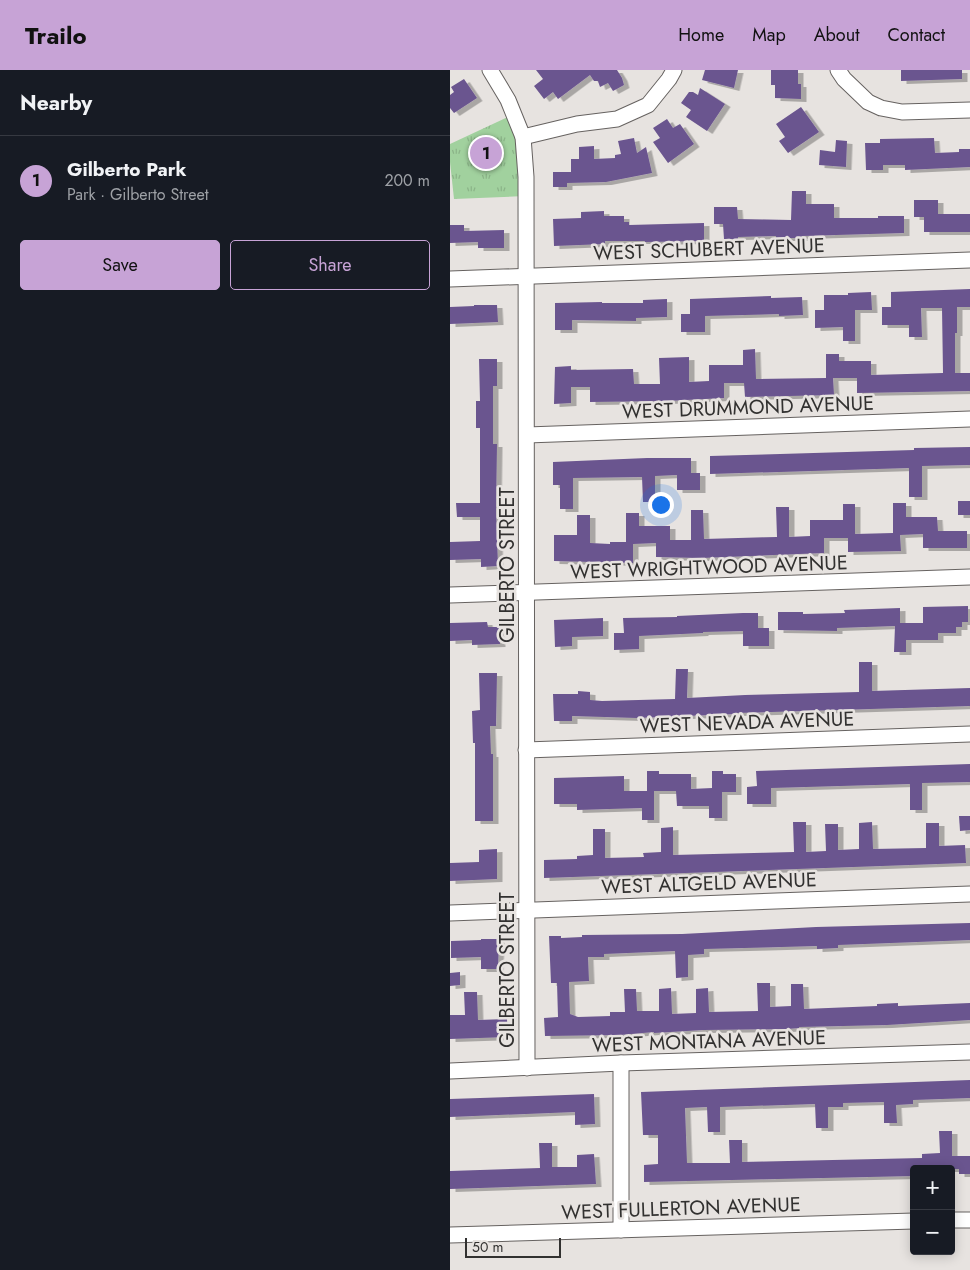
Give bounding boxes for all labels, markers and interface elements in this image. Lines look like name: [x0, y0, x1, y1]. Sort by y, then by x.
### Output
text: Trailo: [25, 18, 87, 53]
text: Home: [678, 22, 724, 48]
text: Map: [752, 22, 786, 48]
text: About: [814, 22, 859, 48]
text: Contact: [887, 22, 945, 48]
text: Nearby: [20, 88, 92, 118]
pin: 1: [470, 134, 502, 172]
text: Gilberto Park: [67, 156, 187, 183]
text: 1: [32, 169, 40, 192]
text: 200 m: [384, 169, 430, 192]
text: Park · Gilberto Street: [67, 183, 209, 206]
street label: WEST SCHUBERT AVENUE: [593, 231, 825, 268]
button: Save: [20, 240, 220, 290]
button: Share: [230, 240, 430, 290]
street label: WEST DRUMMOND AVENUE: [622, 389, 875, 426]
street label: GILBERTO STREET: [493, 486, 522, 643]
your location: [648, 492, 674, 518]
street label: WEST WRIGHTWOOD AVENUE: [570, 548, 848, 587]
street label: WEST NEVADA AVENUE: [639, 704, 855, 741]
street label: WEST ALTGELD AVENUE: [601, 865, 817, 902]
street label: GILBERTO STREET: [493, 891, 522, 1048]
street label: WEST MONTANA AVENUE: [591, 1023, 827, 1060]
map controls: [910, 1165, 955, 1255]
button: +: [910, 1165, 955, 1210]
street label: WEST FULLERTON AVENUE: [561, 1190, 801, 1227]
button: −: [910, 1210, 955, 1255]
scale bar: [465, 1235, 561, 1258]
text: 50 m: [472, 1237, 503, 1257]

